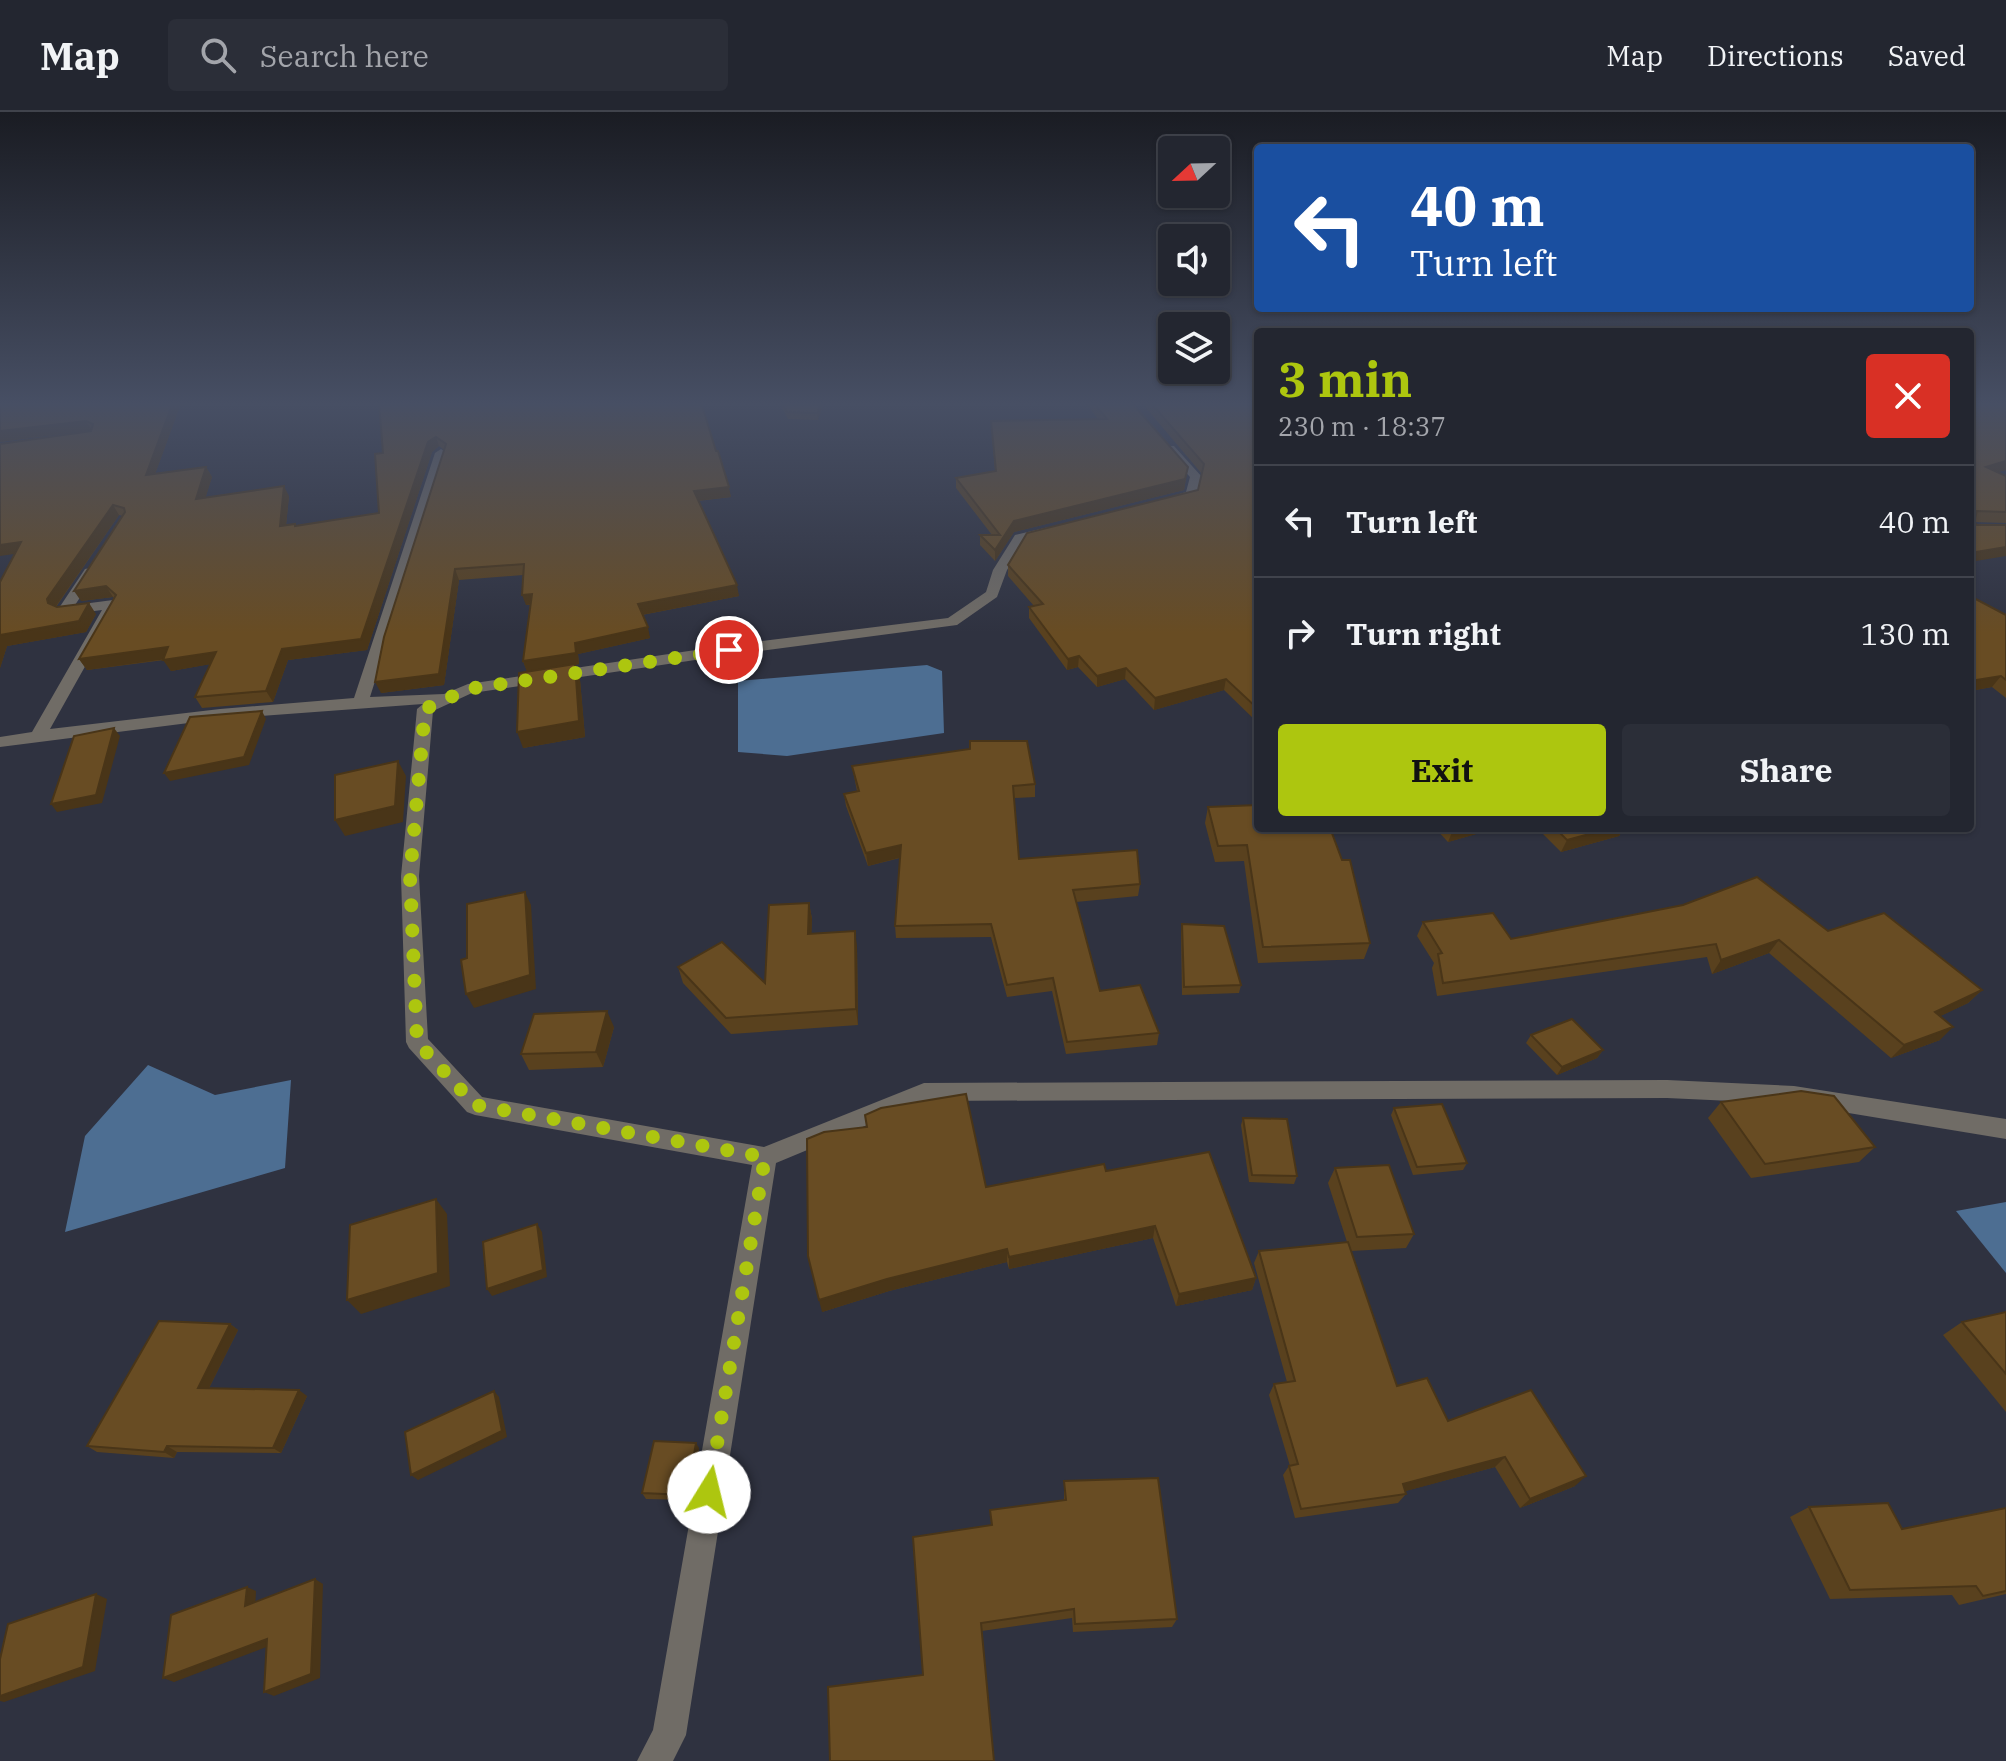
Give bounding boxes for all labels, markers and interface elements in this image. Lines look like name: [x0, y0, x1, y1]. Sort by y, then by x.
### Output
search box: [168, 19, 728, 91]
text: Map: [40, 31, 120, 80]
icon: search: [196, 33, 240, 77]
text: Search here: [260, 36, 429, 75]
text: Map: [1606, 37, 1663, 74]
text: Directions: [1707, 37, 1844, 74]
text: Saved: [1888, 37, 1966, 74]
north arrow: [1158, 136, 1230, 208]
map controls: [1158, 136, 1230, 384]
text: 40 m: [1410, 169, 1545, 241]
icon: left: [1278, 176, 1382, 280]
button: sound: [1158, 224, 1230, 296]
text: Turn left: [1410, 239, 1557, 286]
button: layers: [1158, 312, 1230, 384]
text: 3 min: [1278, 348, 1412, 410]
button: close: [1866, 354, 1950, 438]
text: 230 m · 18:37: [1278, 409, 1446, 443]
icon: left: [1278, 499, 1322, 543]
text: Turn left: [1346, 502, 1478, 541]
text: 40 m: [1878, 502, 1950, 541]
icon: right: [1278, 611, 1322, 655]
text: Turn right: [1346, 614, 1501, 653]
text: 130 m: [1860, 614, 1950, 653]
pin: [695, 616, 763, 684]
icon: arrive: [707, 628, 751, 672]
button: Exit: [1278, 724, 1606, 816]
button: Share: [1622, 724, 1950, 816]
position arrow: [667, 1450, 751, 1534]

